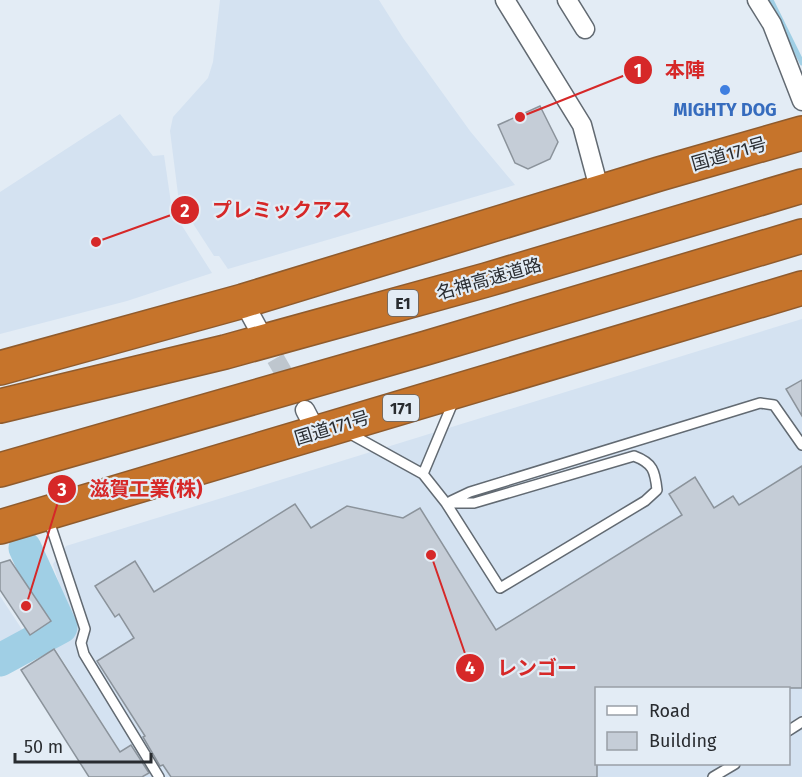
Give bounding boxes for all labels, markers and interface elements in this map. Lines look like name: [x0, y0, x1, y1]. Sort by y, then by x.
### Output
callout: 本陣: [623, 51, 717, 89]
text: 本陣: [665, 58, 705, 82]
text: 1: [634, 60, 642, 82]
marker: MIGHTY DOG: [718, 83, 732, 97]
place label: MIGHTY DOG: [673, 99, 777, 121]
street label: 国道171号: [689, 133, 769, 175]
callout: プレミックアス: [170, 191, 364, 229]
text: プレミックアス: [212, 198, 352, 222]
text: 2: [180, 200, 190, 222]
street label: 名神高速道路: [434, 254, 544, 304]
road number: E1: [388, 290, 418, 316]
road number: 171: [383, 395, 419, 421]
street label: 国道171号: [292, 406, 372, 450]
callout: 滋賀工業(株): [47, 470, 214, 508]
text: 滋賀工業(株): [90, 477, 203, 501]
text: 3: [56, 479, 67, 501]
callout: レンゴー: [455, 649, 589, 687]
text: レンゴー: [497, 656, 577, 680]
text: 4: [465, 657, 475, 679]
legend: [595, 687, 790, 765]
text: Road: [649, 700, 691, 722]
scale bar: [15, 726, 152, 764]
text: Building: [649, 730, 717, 752]
text: 50 m: [24, 736, 63, 758]

